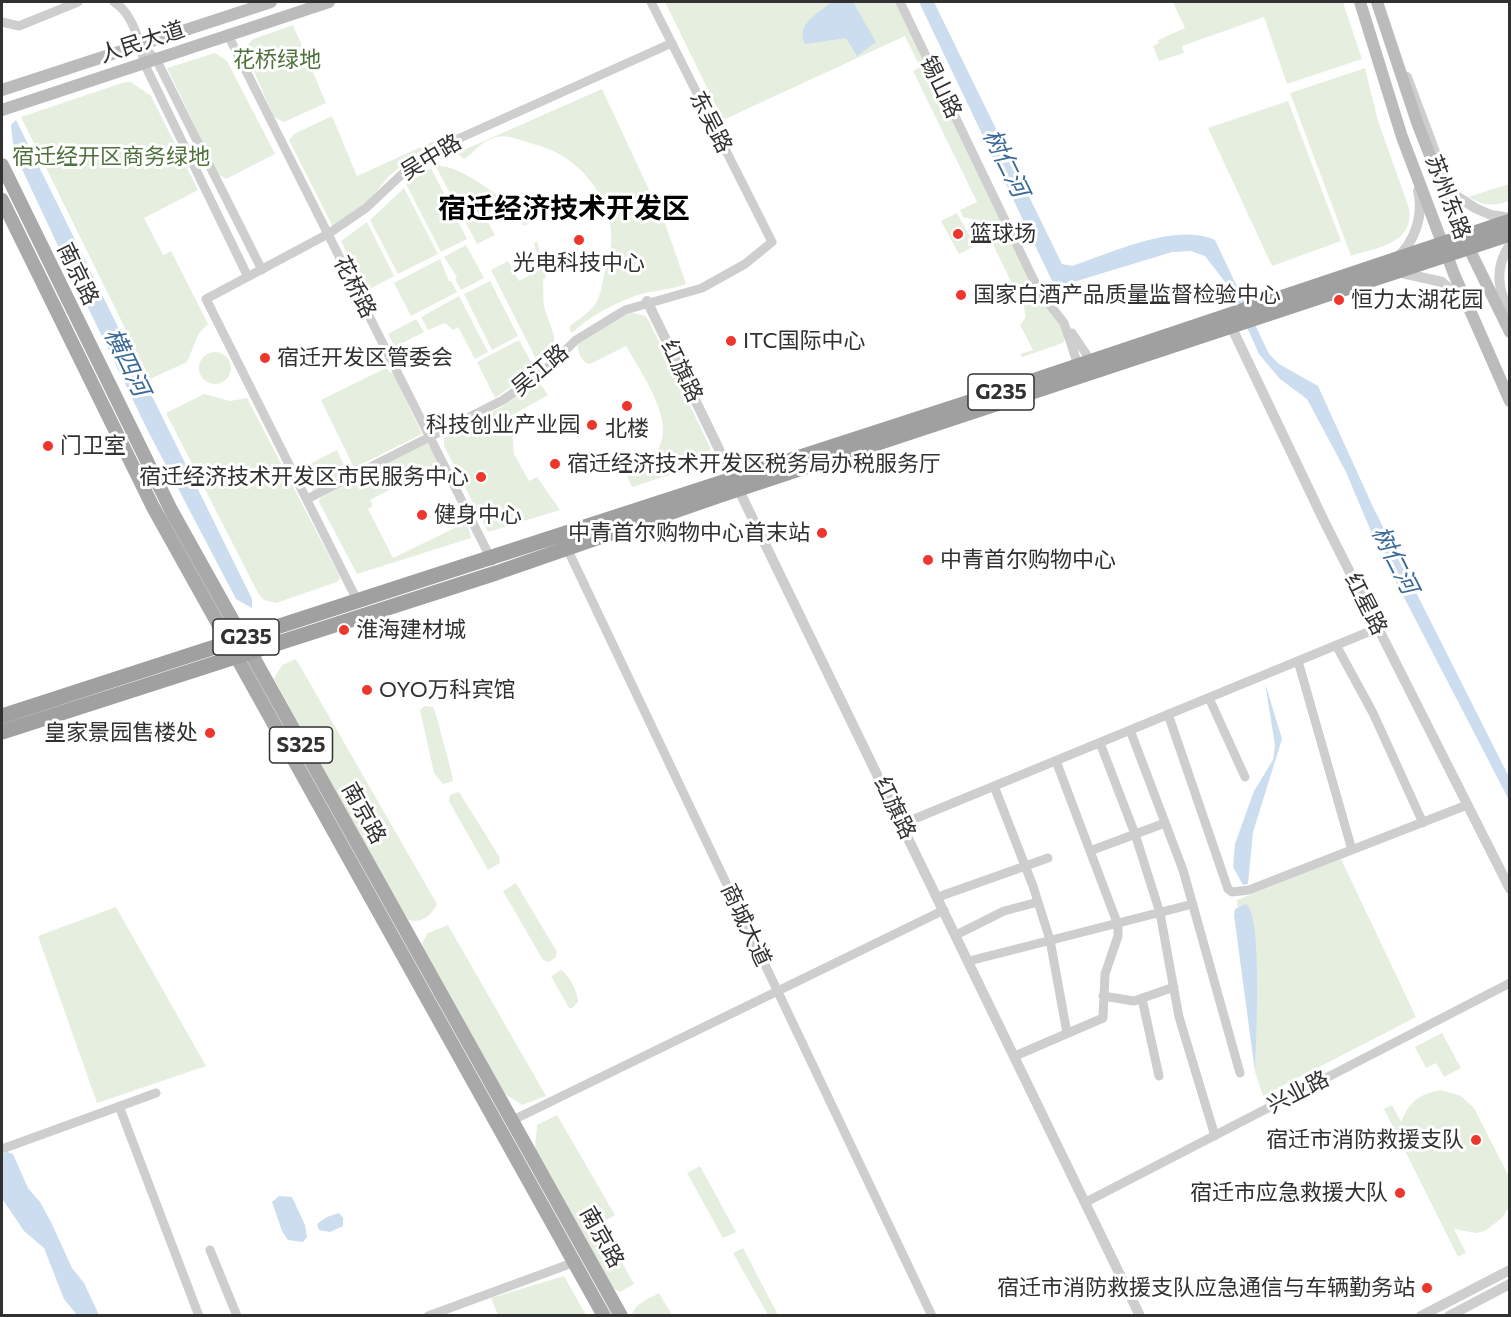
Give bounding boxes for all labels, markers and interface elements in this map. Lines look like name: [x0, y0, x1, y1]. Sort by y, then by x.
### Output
street label: 人民大道: [96, 16, 188, 68]
park label: 花桥绿地: [233, 47, 321, 73]
street label: 锡山路: [915, 52, 967, 122]
street label: 东吴路: [684, 87, 738, 157]
water label: 树仁河: [977, 124, 1035, 202]
street label: 吴中路: [396, 129, 466, 185]
park label: 宿迁经开区商务绿地: [12, 144, 210, 170]
street label: 苏州东路: [1420, 151, 1476, 243]
district label: 宿迁经济技术开发区: [438, 192, 690, 226]
place label: 篮球场: [970, 221, 1036, 247]
marker: 篮球场: [951, 227, 965, 241]
marker: 光电科技中心: [572, 233, 586, 247]
street label: 南京路: [52, 239, 104, 309]
place label: 光电科技中心: [513, 250, 645, 276]
street label: 花桥路: [328, 252, 382, 322]
place label: 国家白酒产品质量监督检验中心: [973, 282, 1281, 308]
place label: 恒力太湖花园: [1351, 287, 1483, 313]
marker: 国家白酒产品质量监督检验中心: [954, 288, 968, 302]
marker: 恒力太湖花园: [1332, 293, 1346, 307]
water label: 横四河: [98, 323, 156, 401]
place label: ITC国际中心: [743, 328, 866, 354]
marker: ITC国际中心: [724, 334, 738, 348]
street label: 红旗路: [656, 336, 708, 406]
street label: 吴江路: [506, 339, 574, 401]
place label: 宿迁开发区管委会: [277, 345, 453, 371]
marker: 宿迁开发区管委会: [258, 351, 272, 365]
road number: G235: [968, 374, 1034, 410]
marker: 北楼: [620, 399, 634, 413]
place label: 科技创业产业园: [426, 412, 580, 438]
place label: 北楼: [605, 416, 649, 442]
marker: 科技创业产业园: [585, 418, 599, 432]
place label: 门卫室: [60, 433, 126, 459]
marker: 门卫室: [41, 439, 55, 453]
place label: 宿迁经济技术开发区税务局办税服务厅: [567, 451, 941, 477]
marker: 宿迁经济技术开发区税务局办税服务厅: [548, 457, 562, 471]
place label: 宿迁经济技术开发区市民服务中心: [139, 464, 469, 490]
marker: 宿迁经济技术开发区市民服务中心: [474, 470, 488, 484]
place label: 健身中心: [434, 502, 522, 528]
marker: 健身中心: [415, 508, 429, 522]
place label: 中青首尔购物中心首末站: [568, 520, 810, 546]
water label: 树仁河: [1366, 521, 1424, 599]
marker: 中青首尔购物中心首末站: [815, 526, 829, 540]
place label: 中青首尔购物中心: [940, 547, 1116, 573]
marker: 中青首尔购物中心: [921, 553, 935, 567]
street label: 红星路: [1339, 569, 1393, 639]
place label: 淮海建材城: [356, 617, 466, 643]
road number: G235: [213, 619, 279, 655]
marker: 淮海建材城: [337, 623, 351, 637]
place label: OYO万科宾馆: [379, 677, 516, 703]
marker: OYO万科宾馆: [360, 683, 374, 697]
place label: 皇家景园售楼处: [44, 720, 198, 746]
marker: 皇家景园售楼处: [203, 726, 217, 740]
road number: S325: [270, 727, 332, 763]
street label: 红旗路: [869, 773, 921, 843]
street label: 南京路: [336, 778, 392, 848]
street label: 商城大道: [715, 880, 777, 970]
street label: 兴业路: [1263, 1065, 1333, 1119]
place label: 宿迁市消防救援支队: [1266, 1127, 1464, 1153]
marker: 宿迁市消防救援支队: [1469, 1133, 1483, 1147]
place label: 宿迁市应急救援大队: [1190, 1180, 1388, 1206]
marker: 宿迁市应急救援大队: [1393, 1186, 1407, 1200]
street label: 南京路: [574, 1202, 630, 1272]
place label: 宿迁市消防救援支队应急通信与车辆勤务站: [997, 1275, 1415, 1301]
marker: 宿迁市消防救援支队应急通信与车辆勤务站: [1420, 1281, 1434, 1295]

